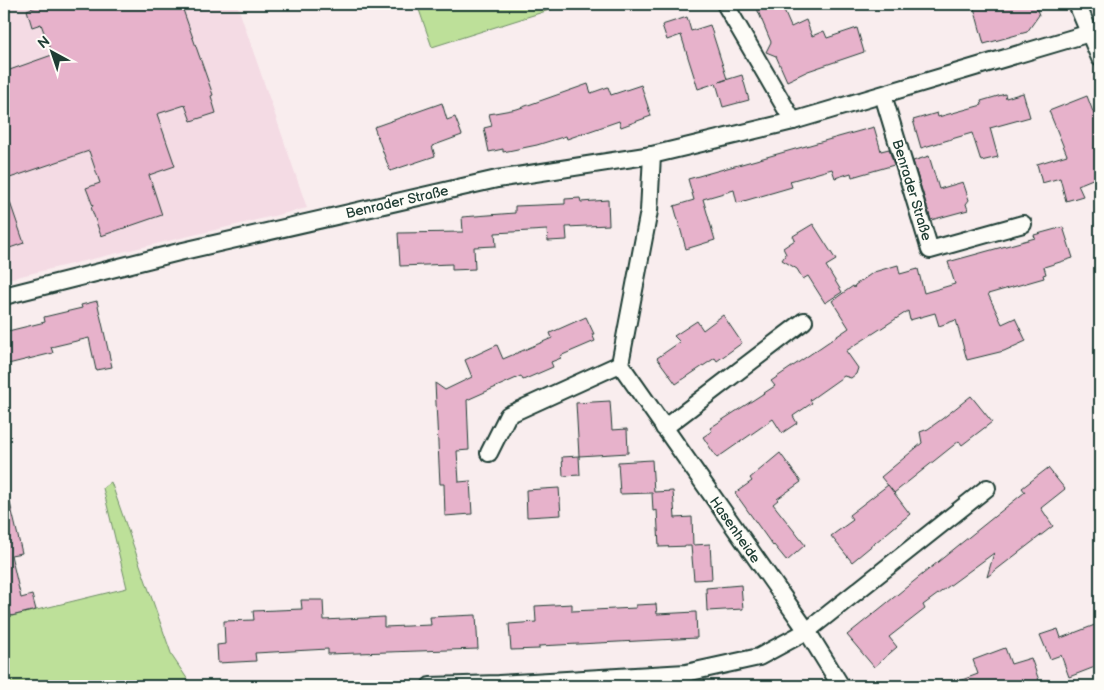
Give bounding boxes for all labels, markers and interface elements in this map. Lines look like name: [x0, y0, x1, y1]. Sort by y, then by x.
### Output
north arrow: [28, 28, 78, 78]
text: N: [34, 33, 53, 52]
street label: Benrader Straße: [889, 137, 935, 243]
street label: Benrader Straße: [344, 182, 450, 222]
street label: Hasenheide: [706, 494, 764, 566]

